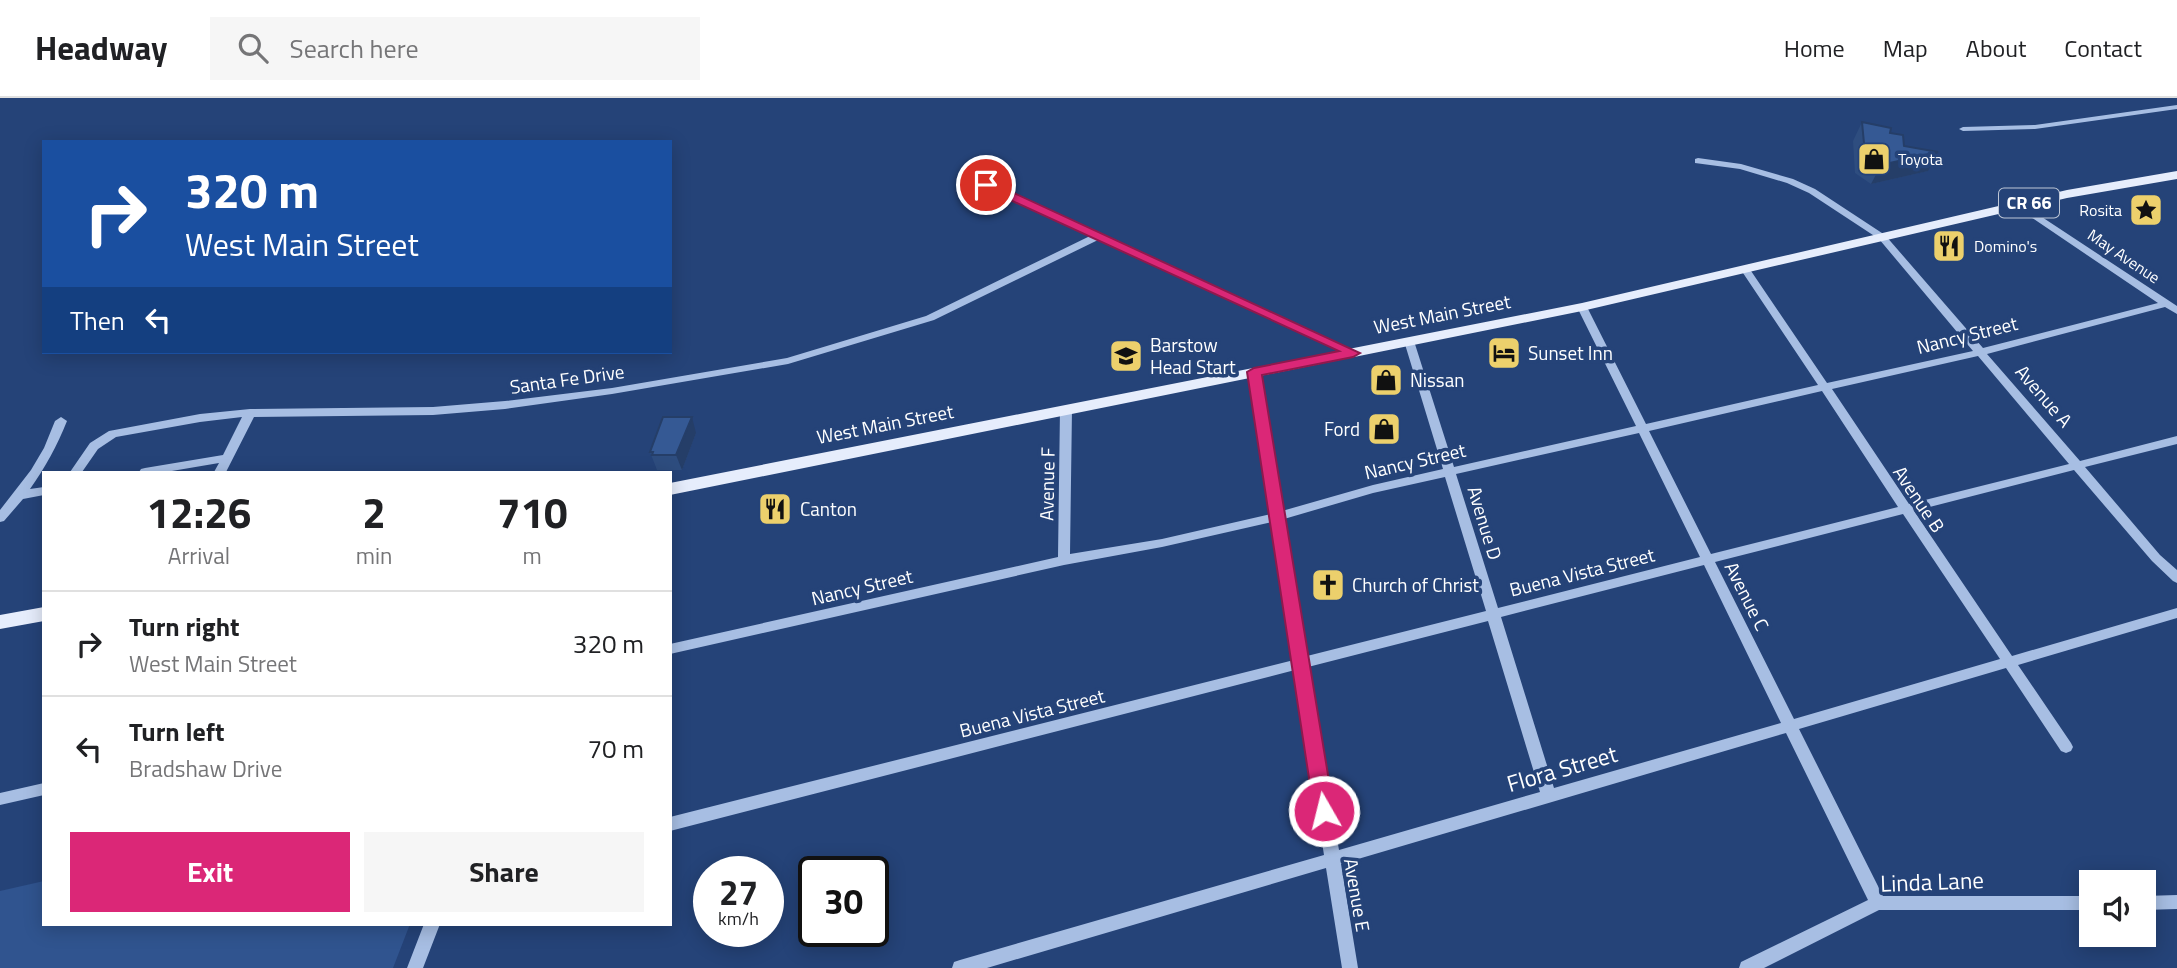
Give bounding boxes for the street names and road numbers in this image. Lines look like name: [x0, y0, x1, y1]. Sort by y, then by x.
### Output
road number: CR 66: [1999, 188, 2059, 218]
street label: May Avenue: [2083, 223, 2165, 289]
street label: West Main Street: [1371, 286, 1513, 341]
street label: Nancy Street: [1913, 308, 2021, 361]
street label: Santa Fe Drive: [508, 356, 626, 401]
street label: Avenue A: [2009, 358, 2080, 433]
street label: West Main Street: [814, 396, 956, 451]
street label: Nancy Street: [1361, 435, 1469, 486]
street label: Avenue F: [1031, 447, 1062, 521]
street label: Avenue B: [1886, 459, 1952, 538]
street label: Avenue D: [1461, 482, 1510, 563]
street label: Buena Vista Street: [1506, 539, 1658, 604]
street label: Avenue C: [1718, 556, 1777, 635]
street label: Nancy Street: [808, 561, 916, 612]
street label: Buena Vista Street: [956, 680, 1108, 745]
street label: Flora Street: [1503, 736, 1621, 801]
street label: Avenue E: [1337, 856, 1378, 934]
street label: Linda Lane: [1880, 862, 1984, 901]

